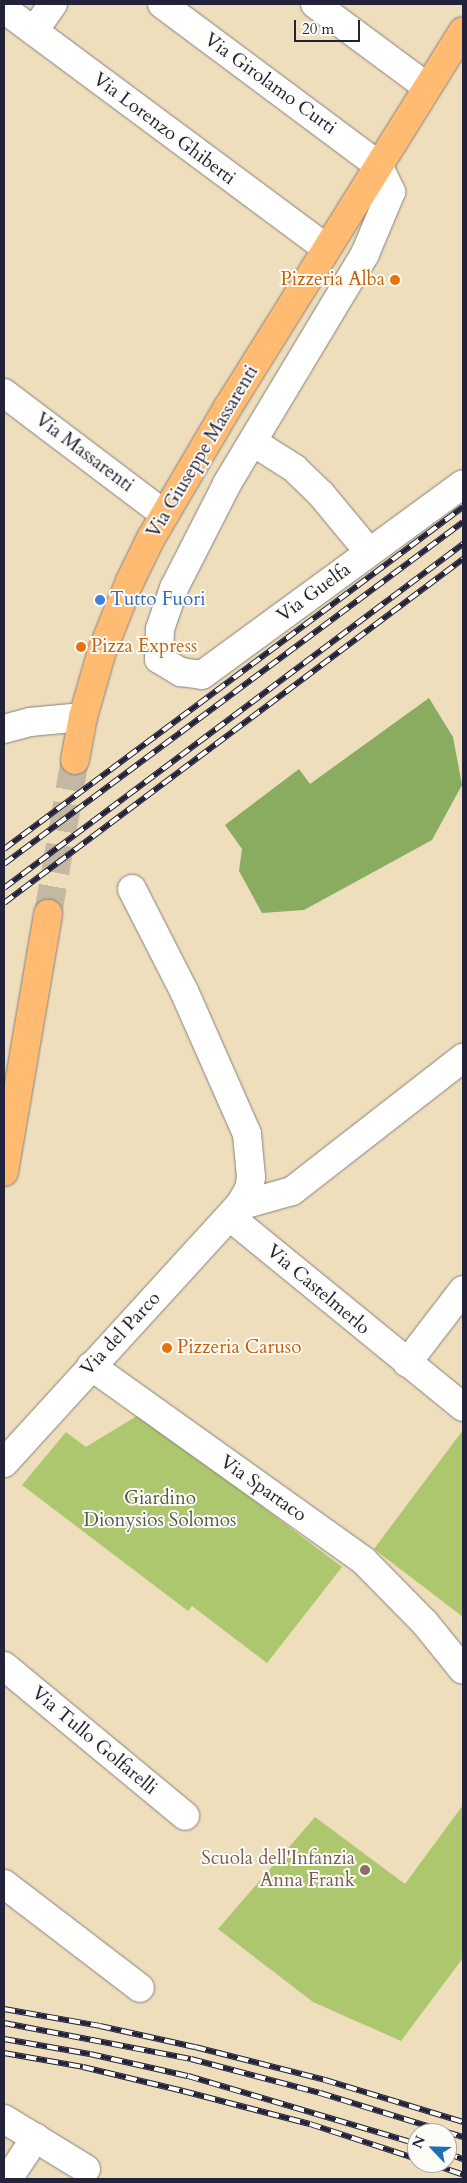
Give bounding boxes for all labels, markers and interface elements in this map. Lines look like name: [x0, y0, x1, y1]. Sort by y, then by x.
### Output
scale bar: [297, 10, 363, 42]
text: 20 m: [302, 19, 334, 39]
street label: Via Girolamo Curti: [199, 28, 341, 140]
street label: Via Lorenzo Ghiberti: [88, 68, 240, 190]
place label: Pizzeria Alba: [280, 269, 385, 291]
marker: Pizzeria Alba: [389, 274, 401, 286]
street label: Via Giuseppe Massarenti: [142, 362, 264, 542]
street label: Via Massarenti: [30, 409, 138, 497]
street label: Via Guelfa: [273, 559, 355, 627]
place label: Tutto Fuori: [110, 589, 206, 611]
marker: Tutto Fuori: [94, 594, 106, 606]
place label: Pizza Express: [91, 636, 197, 658]
marker: Pizza Express: [75, 641, 87, 653]
street label: Via Castelmerlo: [262, 1240, 374, 1340]
street label: Via del Parco: [76, 1287, 166, 1381]
place label: Pizzeria Caruso: [177, 1337, 301, 1359]
marker: Pizzeria Caruso: [161, 1342, 173, 1354]
street label: Via Spartaco: [215, 1451, 311, 1527]
park label: Giardino Dionysios Solomos: [84, 1488, 236, 1532]
street label: Via Tullo Golfarelli: [27, 1682, 161, 1800]
place label: Scuola dell'Infanzia Anna Frank: [201, 1848, 355, 1892]
marker: Scuola dell'Infanzia Anna Frank: [359, 1864, 371, 1876]
north arrow: [407, 2123, 457, 2173]
text: N: [408, 2133, 430, 2152]

